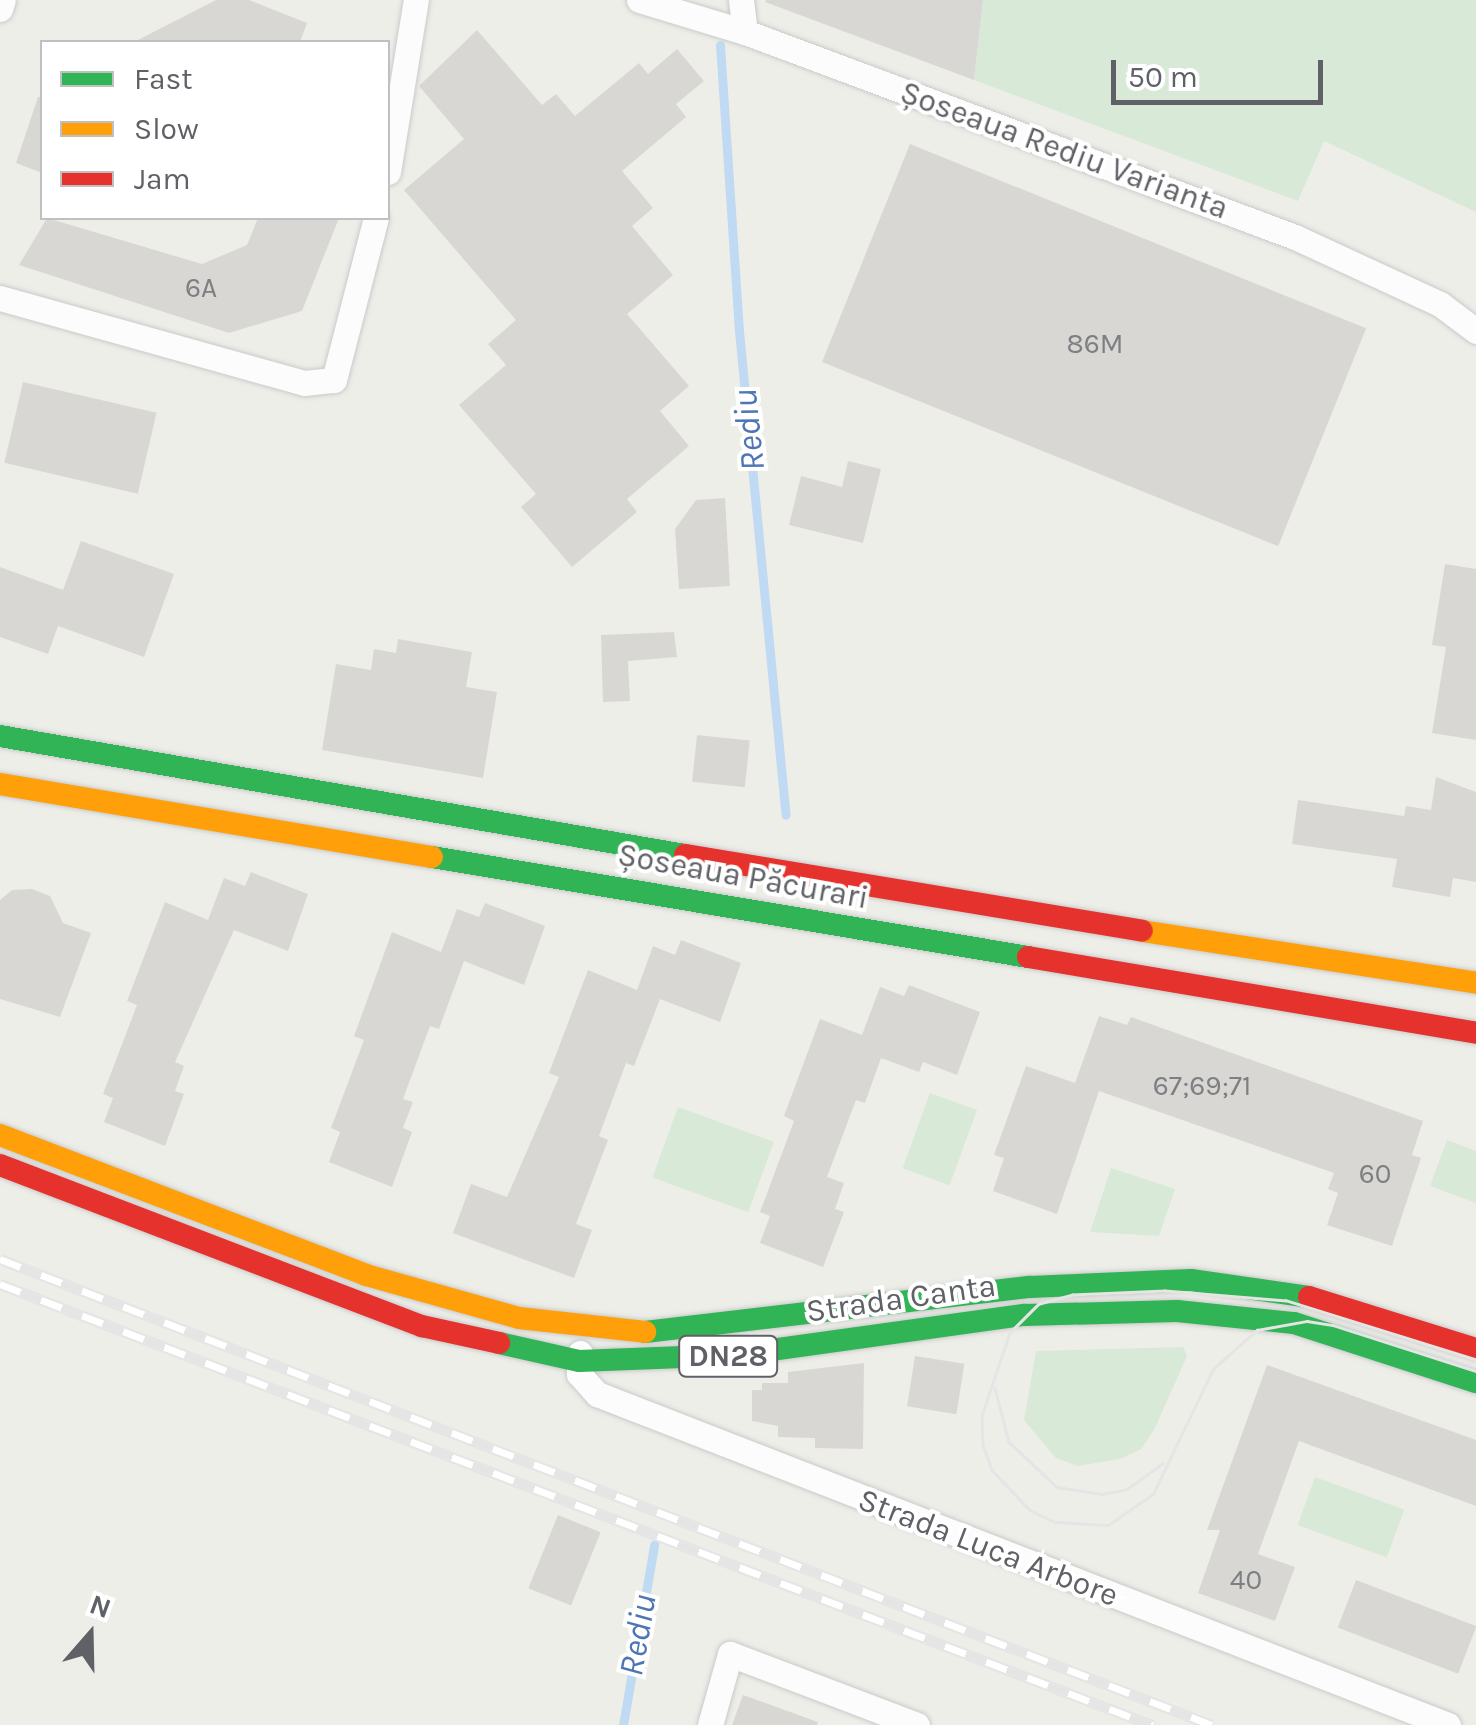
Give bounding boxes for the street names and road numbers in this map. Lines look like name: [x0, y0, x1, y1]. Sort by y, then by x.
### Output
street label: Șoseaua Rediu Varianta: [895, 74, 1233, 228]
street label: Șoseaua Păcurari: [615, 836, 871, 918]
street label: Strada Canta: [804, 1267, 998, 1331]
road number: DN28: [678, 1331, 778, 1381]
street label: Strada Luca Arbore: [853, 1481, 1123, 1615]

